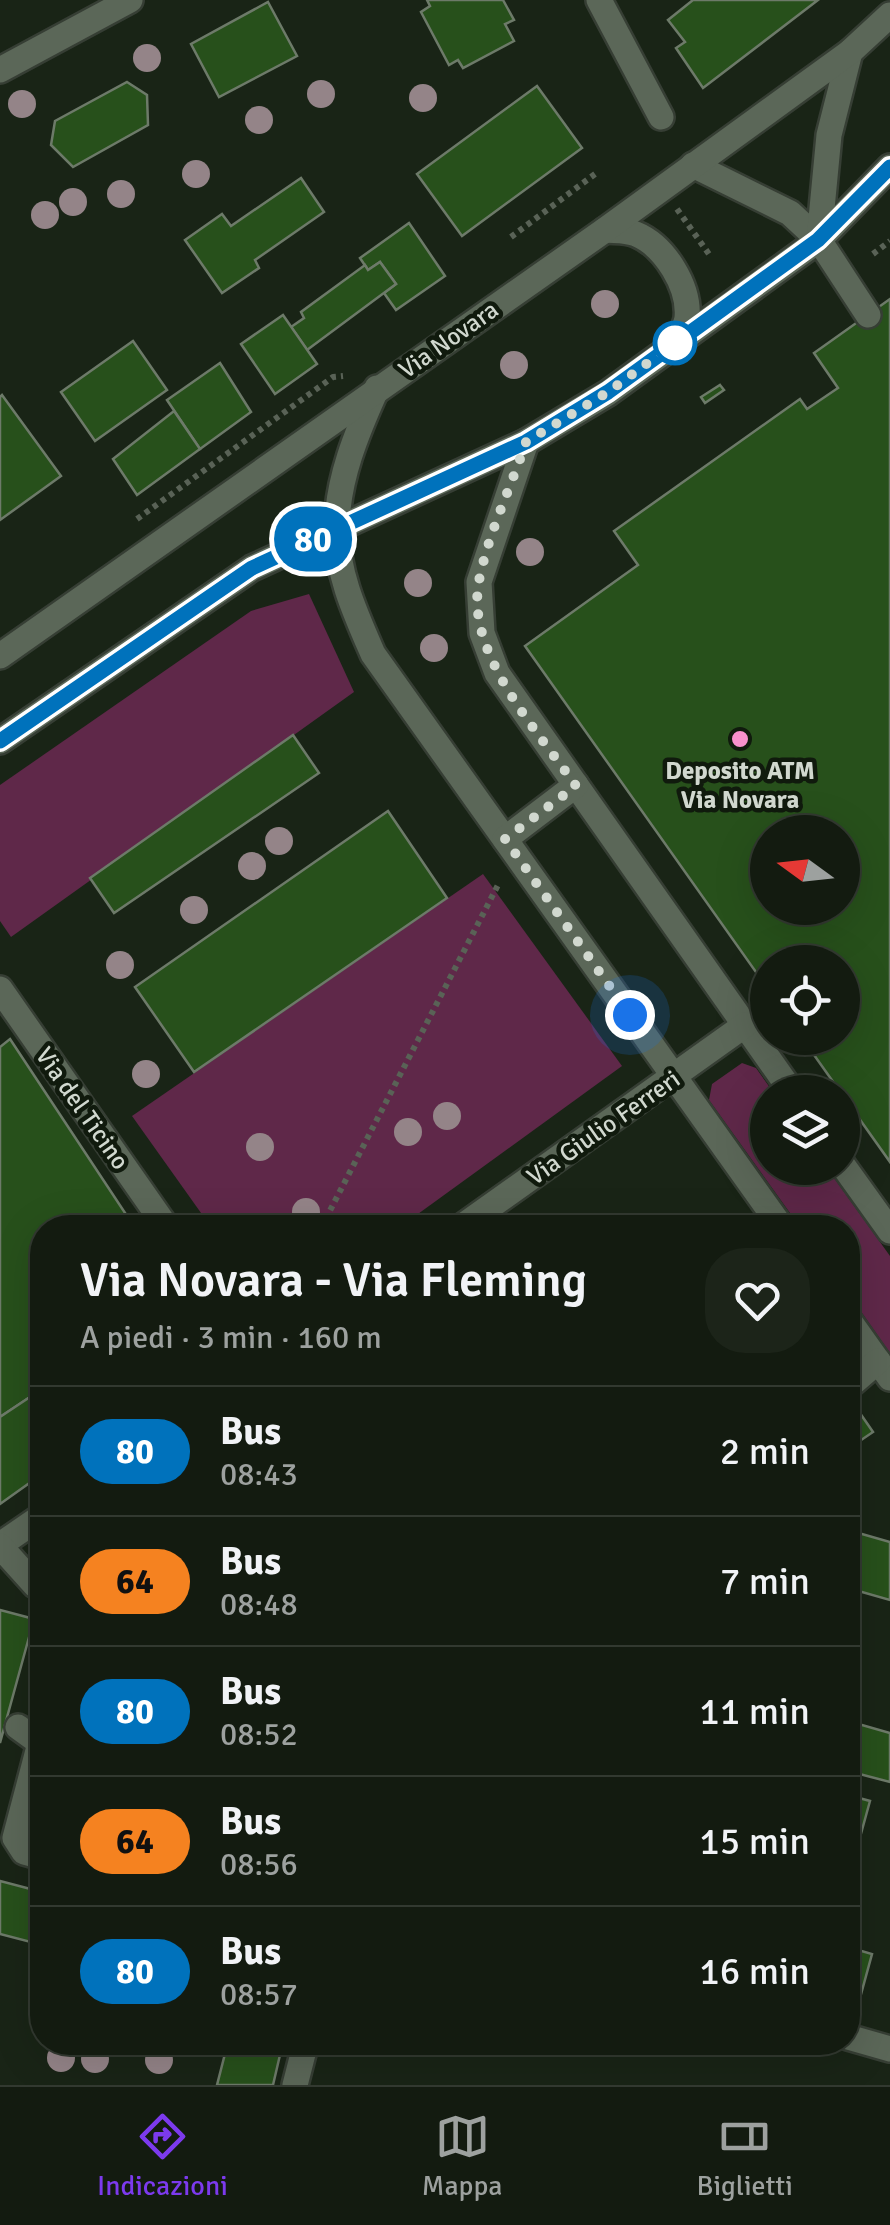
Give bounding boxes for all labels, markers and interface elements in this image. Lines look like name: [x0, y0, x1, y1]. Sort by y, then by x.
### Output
street label: Via Novara: [392, 294, 504, 385]
unlabelled marker: [654, 322, 696, 364]
line badge: 80: [268, 506, 358, 572]
text: 80: [294, 518, 332, 561]
marker: Deposito ATM Via Novara: [729, 728, 751, 750]
place label: Deposito ATM Via Novara: [665, 755, 815, 815]
north arrow: [750, 815, 860, 925]
map controls: [750, 815, 860, 1185]
button: locate: [750, 945, 860, 1055]
your location: [605, 990, 655, 1040]
street label: Via del Ticino: [29, 1041, 136, 1176]
street label: Via Giulio Ferreri: [521, 1063, 686, 1192]
button: layers: [750, 1075, 860, 1185]
button: heart: [705, 1248, 810, 1353]
text: Via Novara - Via Fleming: [80, 1251, 587, 1310]
text: A piedi · 3 min · 160 m: [80, 1318, 382, 1357]
text: Bus: [220, 1408, 281, 1455]
text: 2 min: [720, 1428, 810, 1475]
text: 80: [116, 1430, 154, 1473]
text: 08:43: [220, 1455, 298, 1494]
text: Bus: [220, 1538, 281, 1585]
text: 7 min: [720, 1558, 810, 1605]
text: 64: [116, 1560, 154, 1603]
text: 08:48: [220, 1585, 298, 1624]
text: Bus: [220, 1668, 281, 1715]
text: 11 min: [699, 1688, 810, 1735]
text: 80: [116, 1690, 154, 1733]
text: 08:52: [220, 1715, 298, 1754]
text: Bus: [220, 1798, 281, 1845]
text: 15 min: [699, 1818, 810, 1865]
text: 64: [116, 1820, 154, 1863]
text: 08:56: [220, 1845, 298, 1884]
text: Bus: [220, 1928, 281, 1975]
text: 16 min: [699, 1948, 810, 1995]
text: 80: [116, 1950, 154, 1993]
text: 08:57: [220, 1975, 298, 2014]
tab: Indicazioni: [97, 2109, 228, 2203]
tab: Mappa: [422, 2109, 502, 2203]
tab: Biglietti: [697, 2109, 793, 2203]

